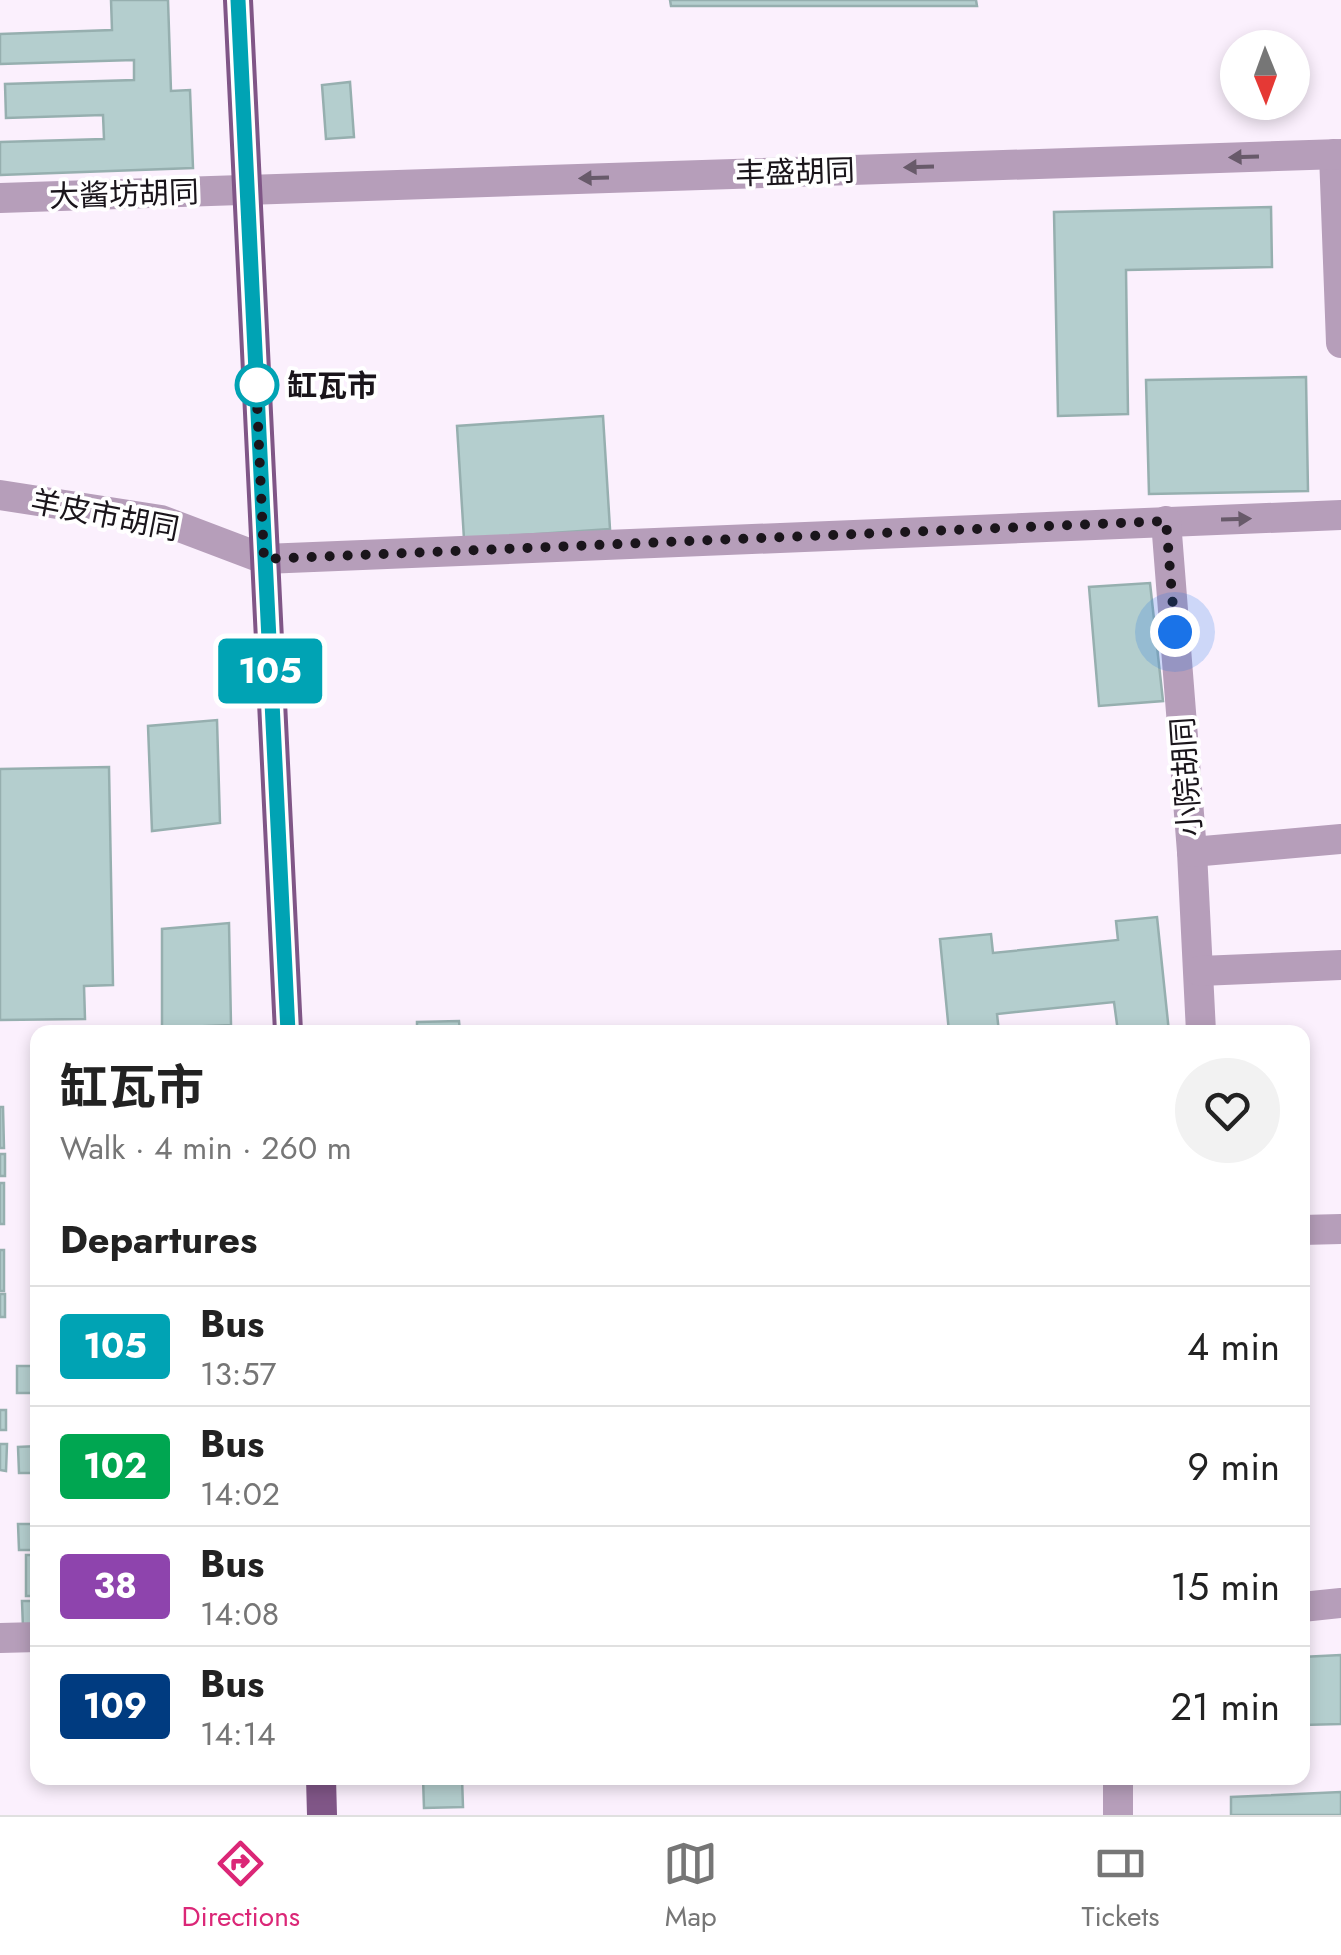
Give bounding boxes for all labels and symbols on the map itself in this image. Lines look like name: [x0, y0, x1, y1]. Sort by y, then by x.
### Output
north arrow: [1220, 30, 1310, 120]
street label: 丰盛胡同: [734, 148, 856, 196]
one-way arrow: [1227, 149, 1259, 165]
one-way arrow: [902, 160, 934, 176]
street label: 大酱坊胡同: [48, 170, 200, 218]
one-way arrow: [577, 171, 609, 187]
marker: 缸瓦市: [236, 364, 278, 406]
place label: 缸瓦市: [287, 364, 377, 407]
street label: 羊皮市胡同: [27, 480, 183, 550]
one-way arrow: [1221, 511, 1253, 527]
your location: [1150, 607, 1200, 657]
line badge: 105: [212, 638, 328, 704]
street label: 小院胡同: [1160, 716, 1212, 838]

